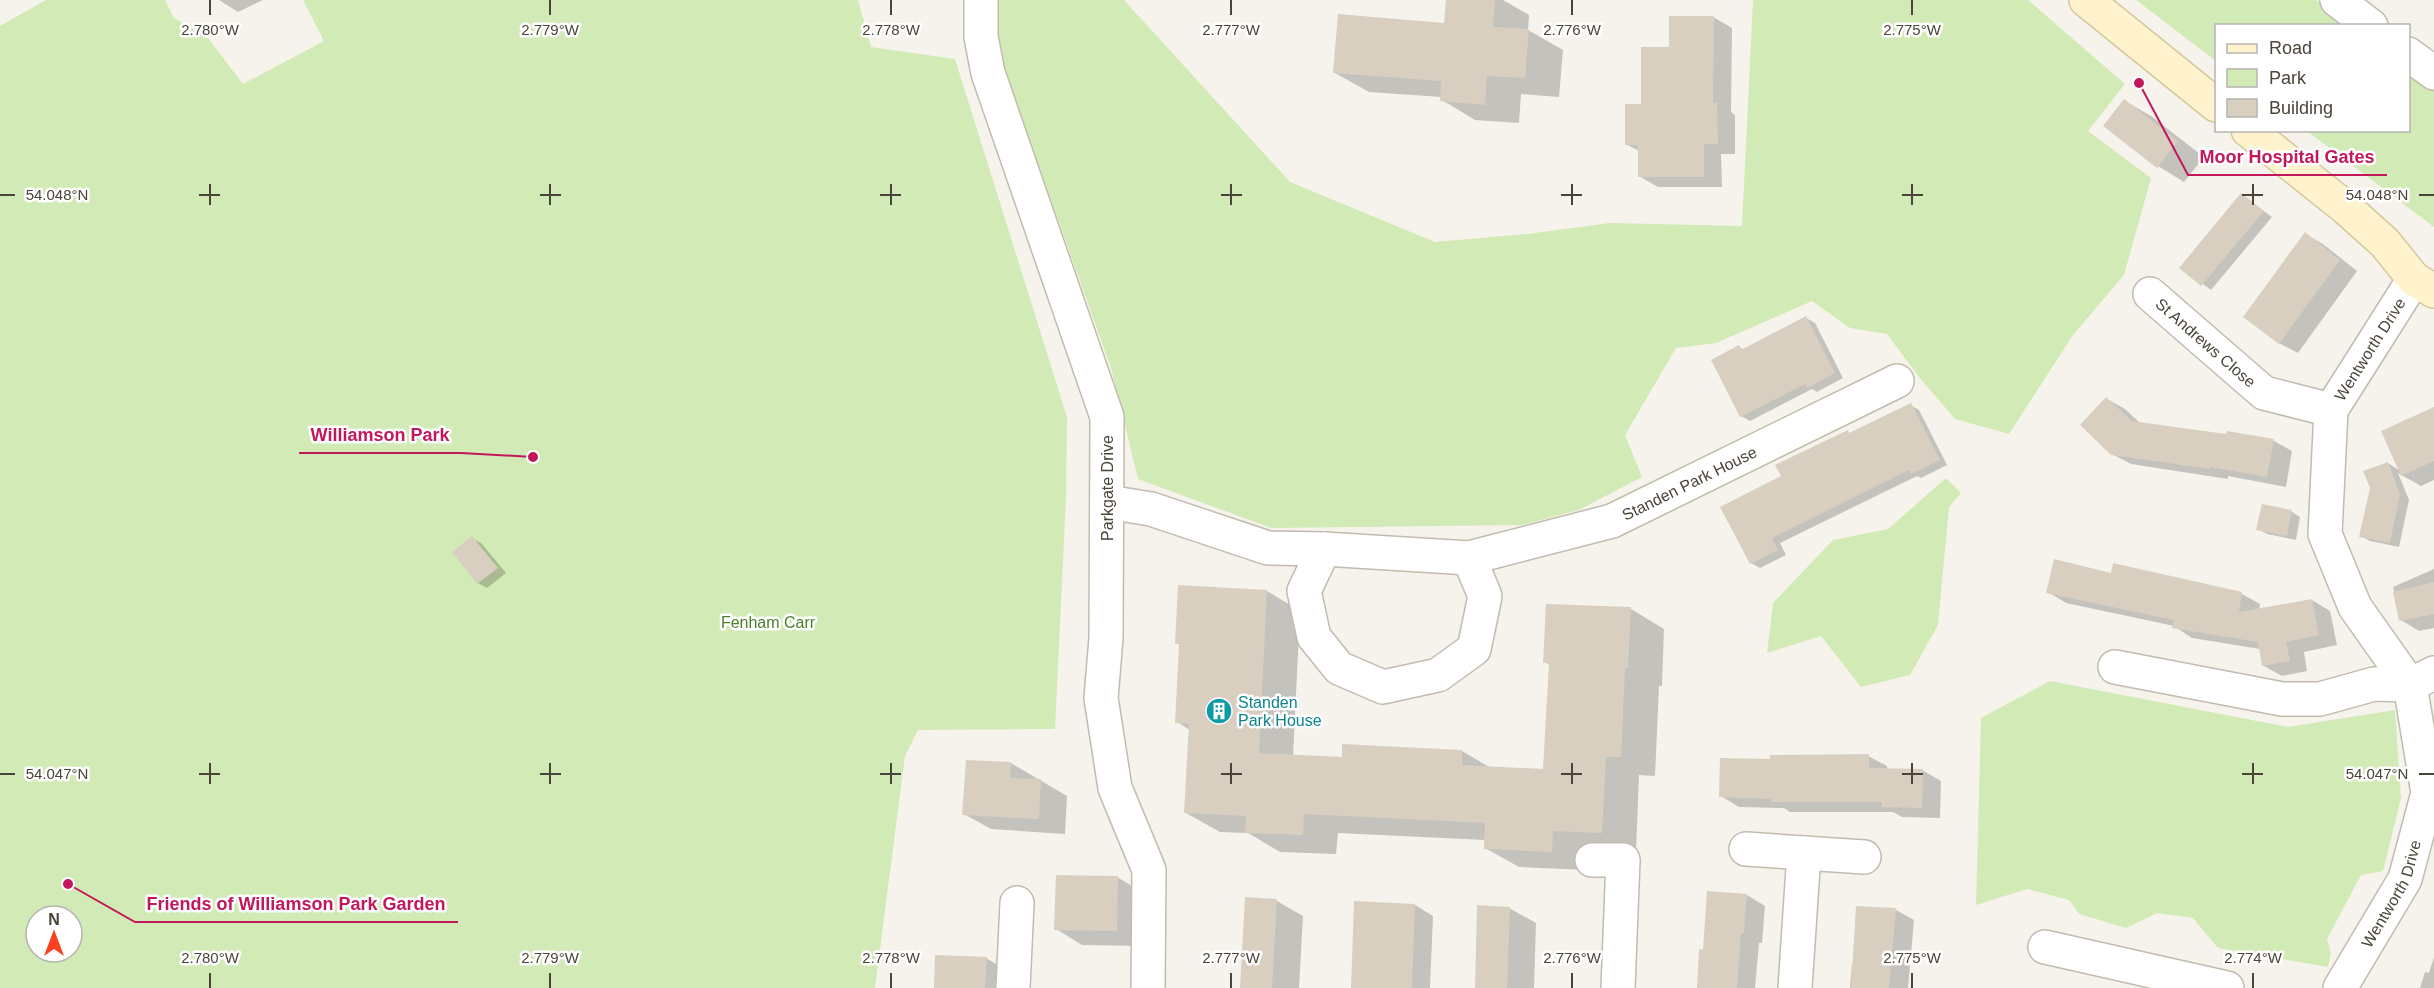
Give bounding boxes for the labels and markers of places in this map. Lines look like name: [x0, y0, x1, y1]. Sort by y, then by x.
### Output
callout: Moor Hospital Gates: [2188, 139, 2387, 175]
callout: Williamson Park: [299, 417, 461, 453]
place label: Standen Park House: [1238, 694, 1322, 729]
building icon: Standen Park House: [1204, 696, 1234, 726]
callout: Friends of Williamson Park Garden: [135, 886, 458, 922]

